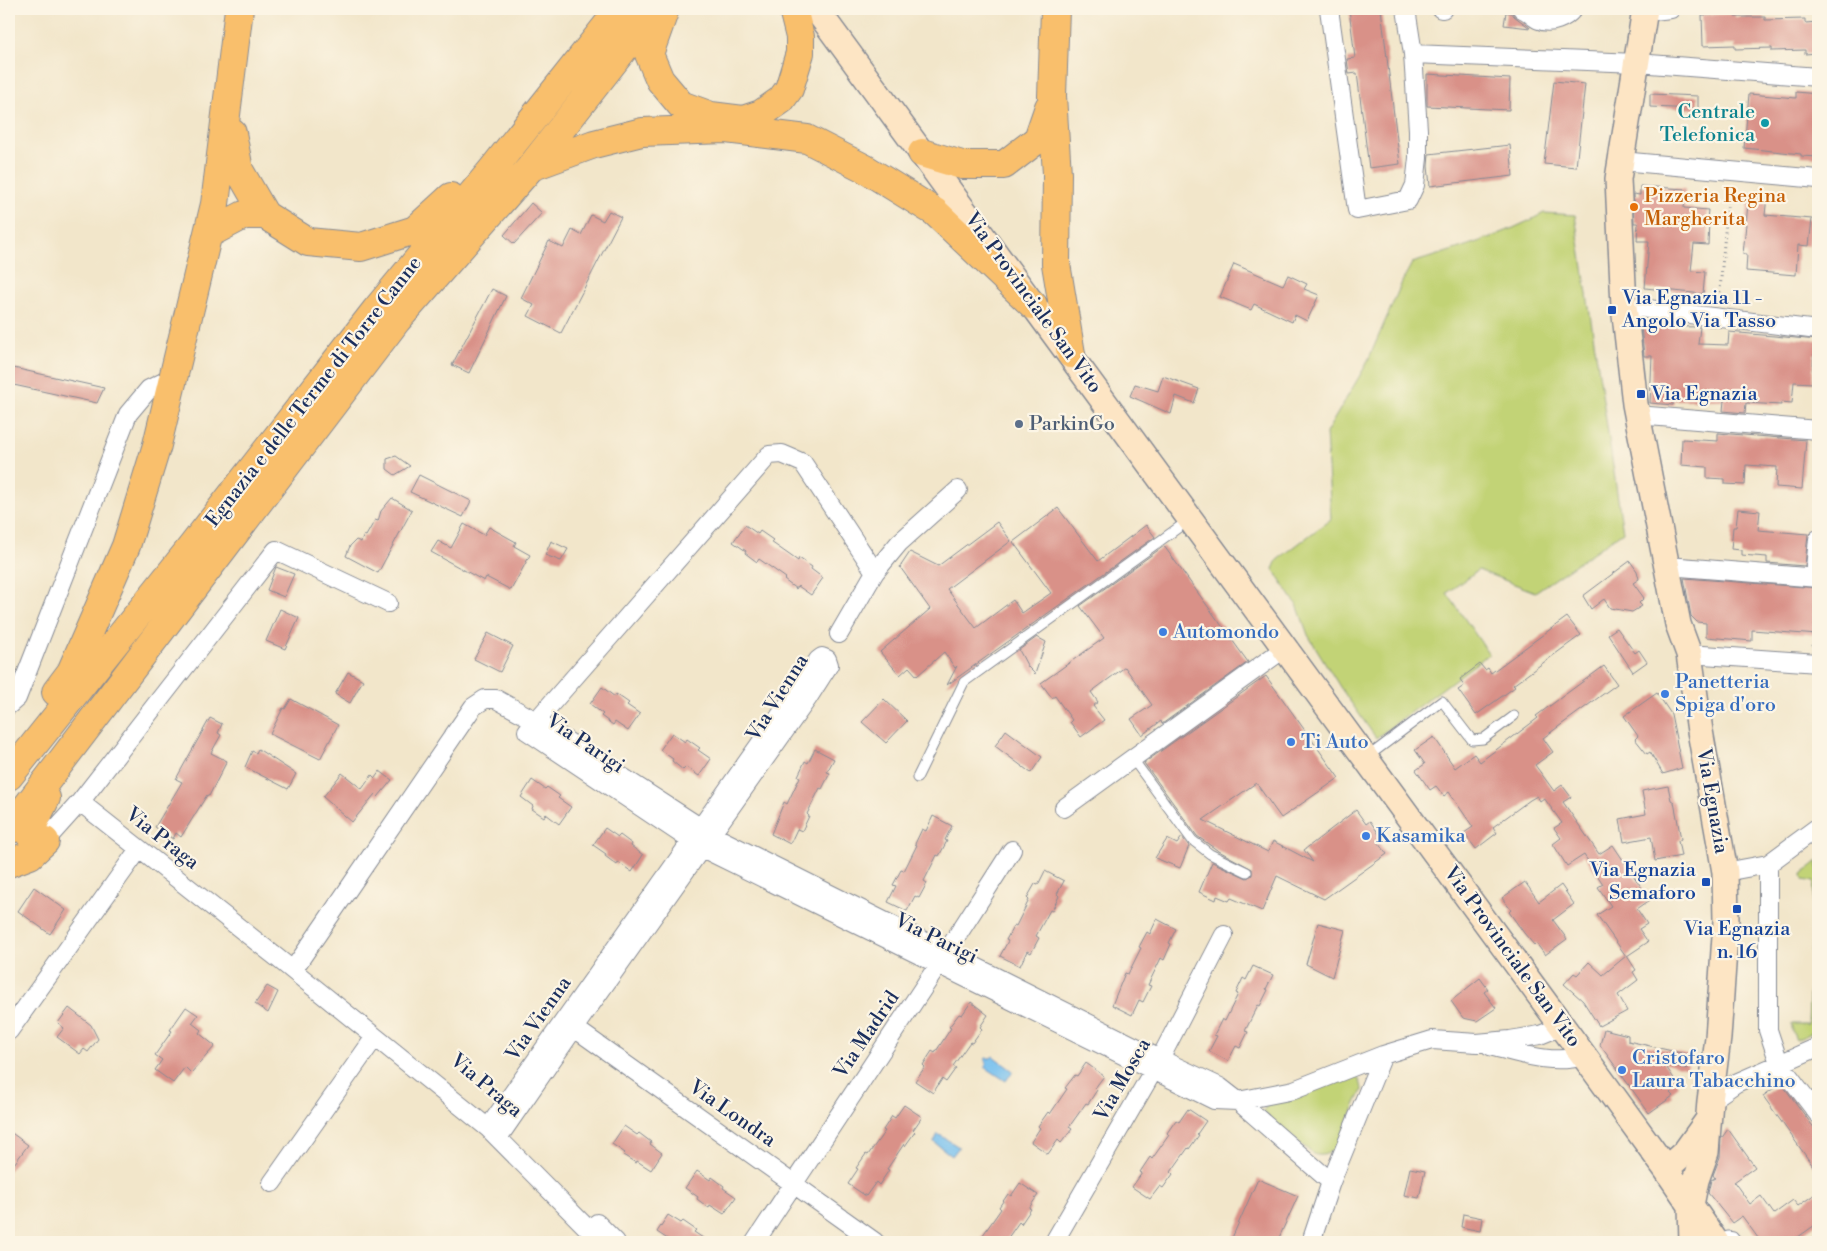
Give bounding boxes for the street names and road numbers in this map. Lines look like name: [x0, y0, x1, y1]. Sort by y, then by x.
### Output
street label: Via Provinciale San Vito: [958, 207, 1107, 398]
street label: Egnazia e delle Terme di Torre Canne: [201, 252, 427, 532]
street label: Via Vienna: [741, 649, 815, 747]
street label: Via Parigi: [540, 708, 629, 780]
street label: Via Egnazia: [1690, 745, 1734, 856]
street label: Via Praga: [119, 802, 205, 876]
street label: Via Provinciale San Vito: [1437, 861, 1586, 1052]
street label: Via Parigi: [889, 908, 982, 970]
street label: Via Vienna: [500, 971, 578, 1067]
street label: Via Madrid: [828, 986, 906, 1084]
street label: Via Mosca: [1089, 1033, 1157, 1127]
street label: Via Praga: [444, 1048, 528, 1124]
street label: Via Londra: [683, 1074, 781, 1154]

